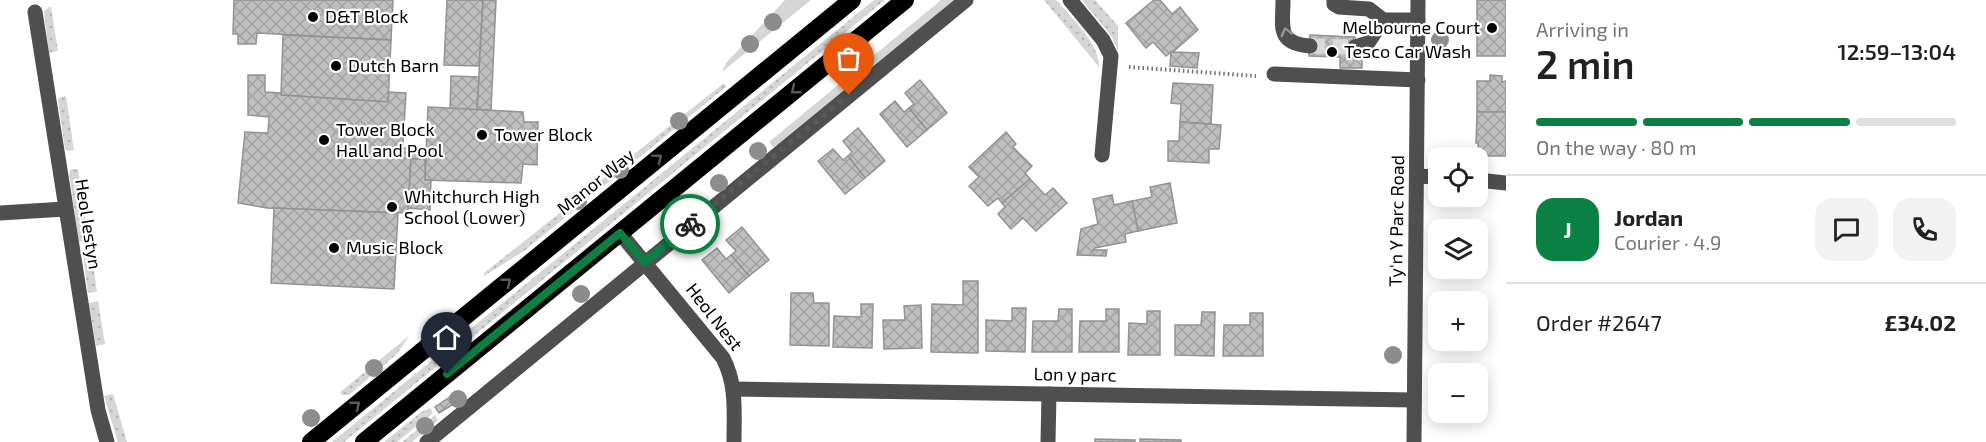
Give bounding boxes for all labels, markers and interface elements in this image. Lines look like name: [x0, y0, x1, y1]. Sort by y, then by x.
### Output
place label: D&T Block: [325, 5, 409, 27]
marker: D&T Block: [306, 10, 320, 24]
place label: Melbourne Court: [1342, 16, 1480, 38]
text: Arriving in: [1536, 17, 1629, 41]
marker: Melbourne Court: [1485, 21, 1499, 35]
one-way arrow: [1281, 27, 1293, 37]
pin: [823, 33, 874, 95]
text: 12:59–13:04: [1838, 38, 1956, 64]
place label: Tesco Car Wash: [1344, 40, 1471, 62]
text: 2 min: [1536, 40, 1635, 87]
icon: bag: [832, 42, 865, 75]
marker: Tesco Car Wash: [1325, 45, 1339, 59]
place label: Dutch Barn: [348, 54, 439, 76]
marker: Dutch Barn: [329, 59, 343, 73]
one-way arrow: [790, 83, 801, 94]
place label: Tower Block Hall and Pool: [336, 118, 444, 161]
place label: Tower Block: [494, 123, 593, 145]
marker: Tower Block: [475, 128, 489, 142]
marker: Tower Block Hall and Pool: [317, 133, 331, 147]
text: On the way · 80 m: [1536, 135, 1696, 159]
street label: Manor Way: [552, 143, 639, 219]
map controls: [1428, 147, 1488, 423]
button: locate: [1428, 147, 1488, 207]
one-way arrow: [651, 155, 662, 166]
street label: Ty'n Y Parc Road: [1384, 155, 1408, 287]
street label: Heol Iestyn: [71, 177, 107, 271]
place label: Whitchurch High School (Lower): [404, 185, 540, 228]
courier: [660, 194, 720, 254]
button: chat: [1815, 198, 1878, 261]
button: phone: [1893, 198, 1956, 261]
marker: Whitchurch High School (Lower): [385, 200, 399, 214]
text: Jordan: [1614, 204, 1683, 230]
icon: bike: [674, 208, 707, 241]
text: J: [1563, 216, 1572, 242]
button: layers: [1428, 219, 1488, 279]
text: Courier · 4.9: [1614, 230, 1721, 254]
place label: Music Block: [346, 236, 443, 258]
marker: Music Block: [327, 241, 341, 255]
one-way arrow: [501, 278, 512, 289]
street label: Heol Nest: [682, 278, 748, 354]
button: +: [1428, 291, 1488, 351]
text: Order #2647: [1536, 309, 1662, 335]
text: £34.02: [1885, 309, 1956, 335]
pin: [421, 312, 472, 374]
icon: home: [430, 321, 463, 354]
street label: Lon y parc: [1033, 362, 1117, 386]
button: −: [1428, 363, 1488, 423]
one-way arrow: [349, 401, 360, 412]

